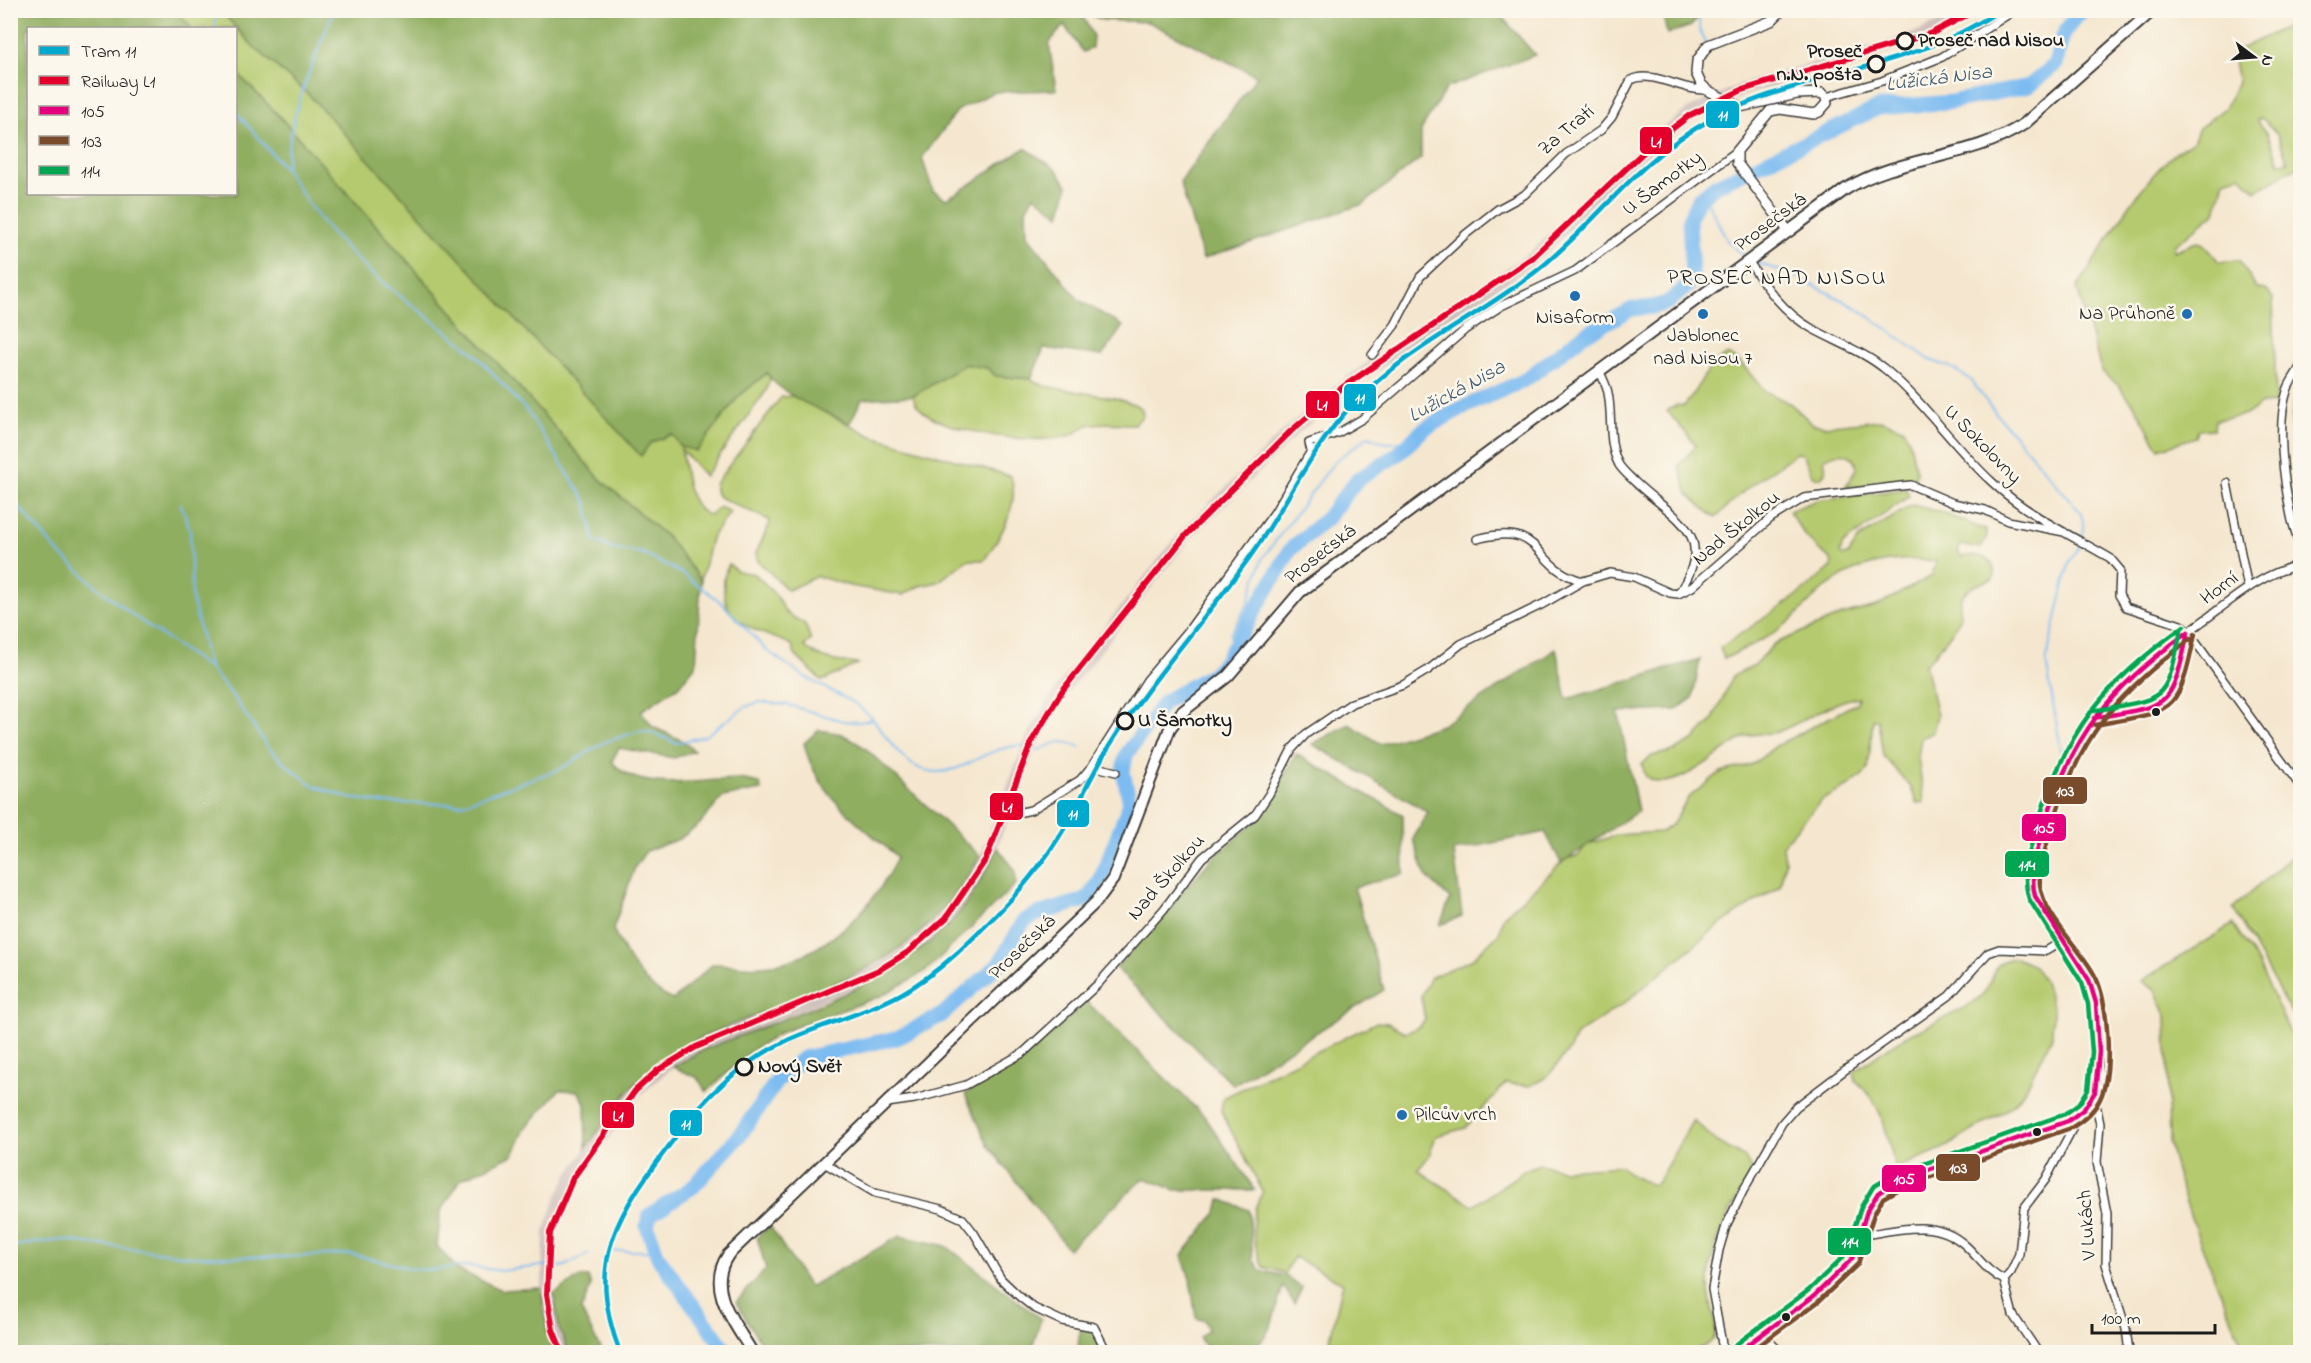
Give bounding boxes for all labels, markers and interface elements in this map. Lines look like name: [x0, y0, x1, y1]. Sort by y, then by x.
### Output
legend: [27, 27, 237, 195]
place label: Proseč nad Nisou: [1918, 27, 2064, 56]
north arrow: [2224, 27, 2284, 87]
marker: Proseč nad Nisou: [1896, 32, 1914, 50]
place label: Proseč n.N. pošta: [1777, 38, 1863, 90]
text: Tram 11: [81, 40, 137, 66]
text: N: [2253, 52, 2280, 69]
marker: Proseč n.N. pošta: [1867, 55, 1885, 73]
water label: Lužická Nisa: [1884, 58, 1994, 100]
text: Railway L1: [81, 70, 156, 96]
street label: Za Tratí: [1532, 99, 1602, 163]
text: 105: [81, 100, 105, 126]
line badge: 11: [1705, 100, 1740, 129]
text: 11: [1718, 104, 1729, 128]
line badge: L1: [1639, 126, 1673, 155]
text: 103: [81, 130, 102, 156]
text: L1: [1650, 131, 1662, 155]
street label: U Šamotky: [1617, 144, 1709, 224]
text: 114: [81, 160, 100, 186]
street label: Prosečská: [1729, 186, 1813, 260]
district label: PROSEČ NAD NISOU: [1667, 263, 1887, 295]
marker: Nisaform: [1568, 289, 1582, 303]
place label: Na Průhoně: [2079, 300, 2175, 329]
place label: Nisaform: [1536, 304, 1614, 333]
marker: Jablonec nad Nisou 7: [1696, 307, 1710, 321]
marker: Na Průhoně: [2180, 307, 2194, 321]
place label: Jablonec nad Nisou 7: [1653, 322, 1753, 374]
water label: Lužická Nisa: [1403, 353, 1511, 431]
line badge: 11: [1343, 383, 1377, 412]
text: 11: [1355, 387, 1366, 411]
line badge: L1: [1305, 390, 1340, 419]
text: L1: [1316, 394, 1328, 418]
street label: U Sokolovny: [1936, 398, 2028, 492]
street label: Nad Školkou: [1687, 484, 1787, 574]
street label: Prosečská: [1279, 518, 1363, 592]
street label: Horní: [2195, 565, 2245, 613]
unlabelled marker: [2150, 706, 2162, 718]
place label: U Šamotky: [1138, 707, 1232, 737]
marker: U Šamotky: [1116, 712, 1134, 730]
line badge: 103: [2042, 776, 2088, 805]
text: 103: [2056, 780, 2075, 804]
line badge: L1: [989, 792, 1024, 821]
text: L1: [1001, 796, 1013, 820]
line badge: 11: [1056, 799, 1090, 828]
text: 11: [1068, 803, 1079, 827]
line badge: 105: [2021, 813, 2067, 842]
text: 105: [2033, 817, 2055, 841]
street label: Nad Školkou: [1121, 829, 1213, 927]
line badge: 114: [2004, 850, 2050, 878]
text: 114: [2019, 854, 2036, 878]
street label: Prosečská: [983, 908, 1063, 988]
place label: Nový Svět: [758, 1053, 842, 1083]
marker: Nový Svět: [735, 1058, 753, 1076]
line badge: L1: [601, 1101, 635, 1129]
place label: Pilcův vrch: [1414, 1101, 1497, 1130]
text: L1: [612, 1105, 624, 1129]
marker: Pilcův vrch: [1395, 1108, 1409, 1122]
line badge: 11: [669, 1109, 703, 1137]
text: 11: [681, 1113, 692, 1137]
unlabelled marker: [2031, 1126, 2043, 1138]
line badge: 103: [1935, 1153, 1981, 1182]
text: 103: [1949, 1157, 1968, 1181]
line badge: 105: [1881, 1164, 1927, 1193]
text: 105: [1893, 1168, 1915, 1192]
street label: V Lukách: [2071, 1189, 2105, 1262]
line badge: 114: [1827, 1227, 1872, 1256]
text: 114: [1842, 1231, 1859, 1255]
scale bar: [2092, 1297, 2215, 1335]
text: 100 m: [2101, 1307, 2141, 1333]
unlabelled marker: [1780, 1311, 1792, 1323]

